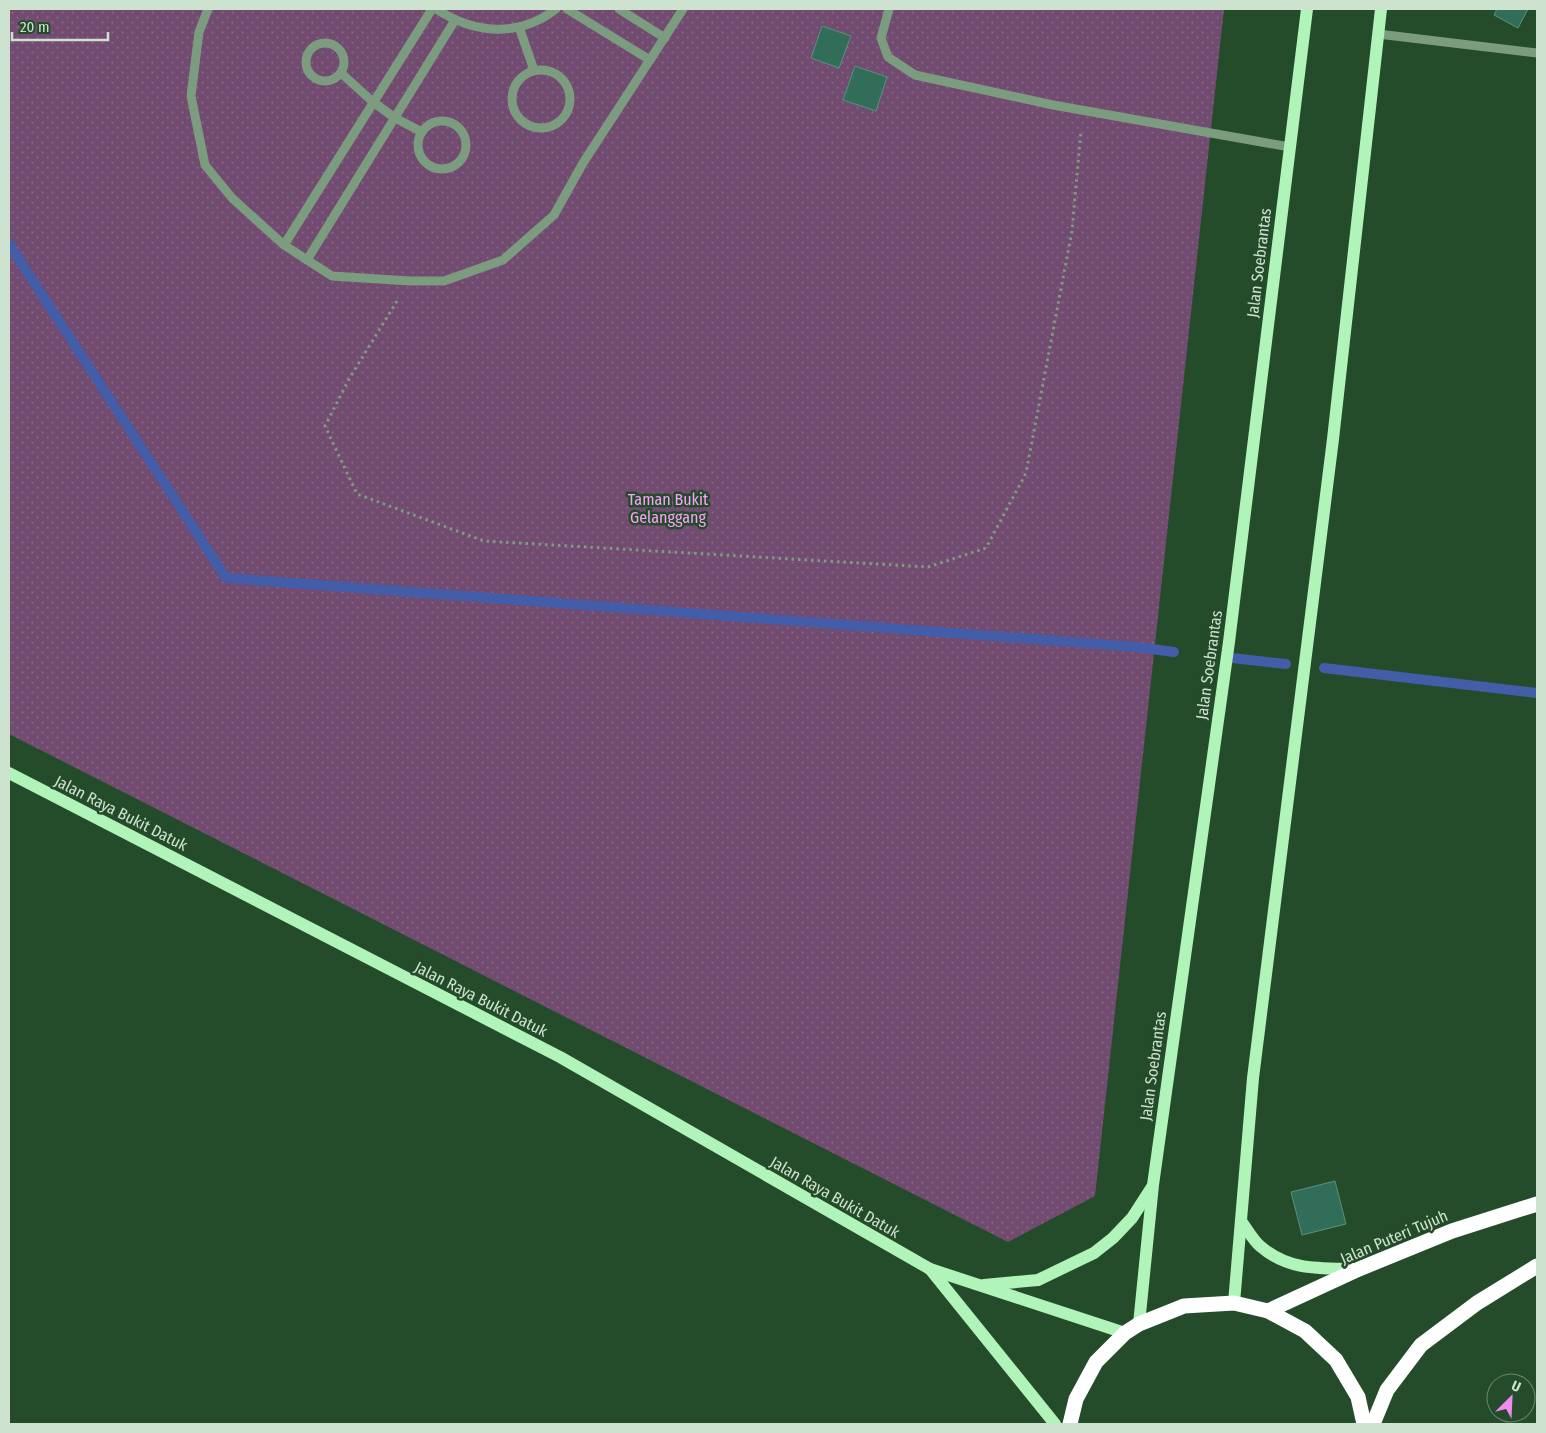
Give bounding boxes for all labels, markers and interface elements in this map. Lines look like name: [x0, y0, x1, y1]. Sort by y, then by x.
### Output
scale bar: [12, 10, 109, 42]
text: 20 m: [20, 18, 50, 36]
street label: Jalan Soebrantas: [1243, 207, 1275, 319]
park label: Taman Bukit Gelanggang: [628, 490, 709, 527]
street label: Jalan Soebrantas: [1192, 609, 1226, 721]
street label: Jalan Raya Bukit Datuk: [51, 771, 191, 855]
street label: Jalan Raya Bukit Datuk: [411, 957, 551, 1041]
street label: Jalan Soebrantas: [1136, 1010, 1170, 1122]
street label: Jalan Raya Bukit Datuk: [767, 1152, 904, 1242]
street label: Jalan Puteri Tujuh: [1337, 1206, 1451, 1268]
north arrow: [1486, 1373, 1536, 1423]
text: U: [1509, 1377, 1523, 1396]

